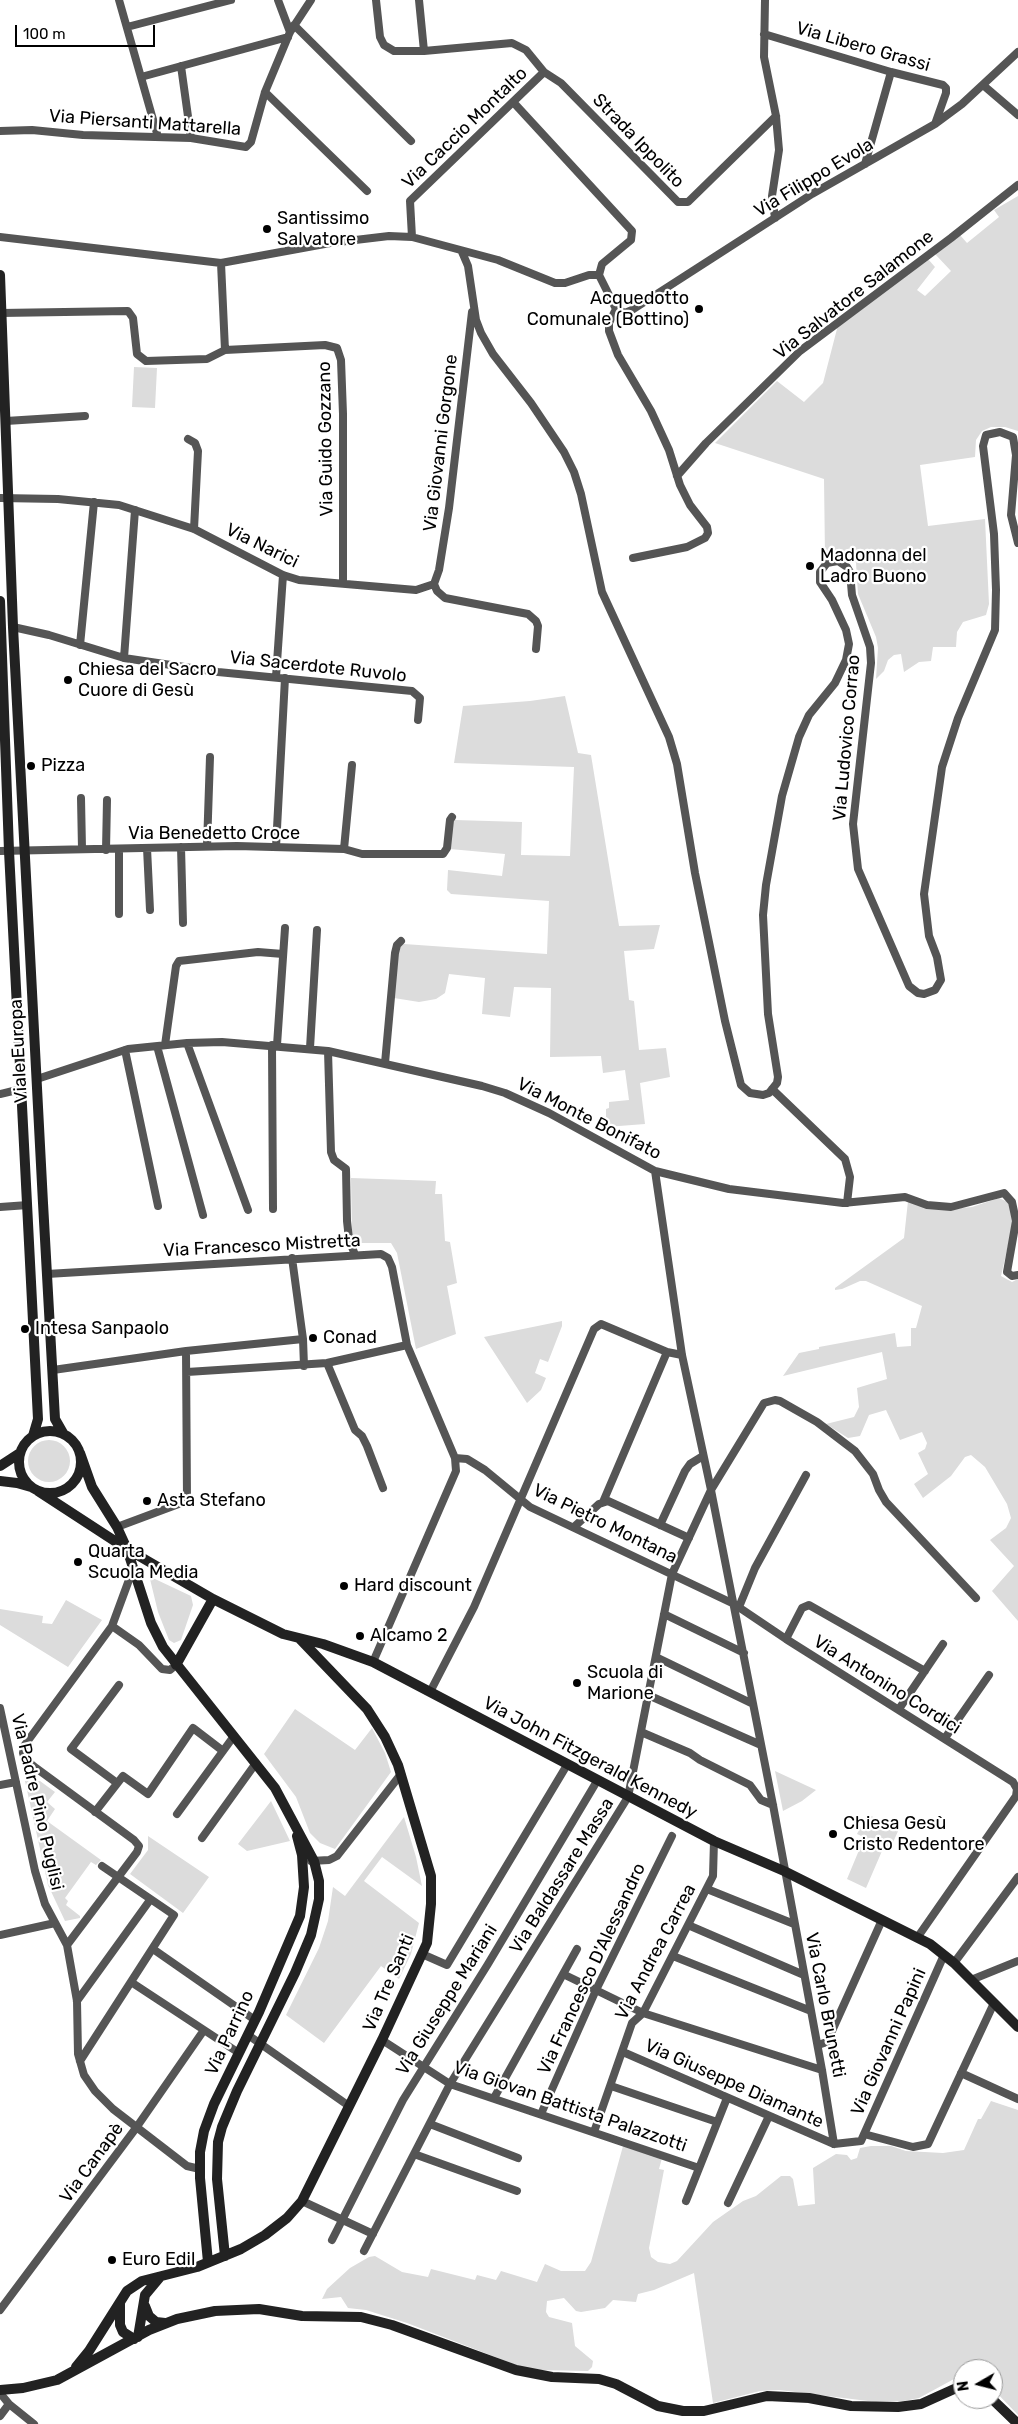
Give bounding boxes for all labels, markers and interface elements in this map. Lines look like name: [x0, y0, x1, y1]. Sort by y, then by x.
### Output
scale bar: [18, 15, 158, 47]
street label: Via Libero Grassi: [793, 17, 933, 77]
text: 100 m: [23, 25, 65, 43]
street label: Via Caccio Montalto: [398, 63, 532, 193]
street label: Strada Ippolito: [588, 89, 688, 193]
street label: Via Piersanti Mattarella: [48, 106, 242, 140]
street label: Via Filippo Evola: [751, 134, 877, 222]
place label: Santissimo Salvatore: [277, 208, 369, 250]
marker: Santissimo Salvatore: [261, 223, 273, 235]
street label: Via Salvatore Salamone: [770, 226, 938, 364]
place label: Acquedotto Comunale (Bottino): [527, 288, 689, 330]
marker: Acquedotto Comunale (Bottino): [693, 303, 705, 315]
street label: Via Giovanni Gorgone: [419, 353, 463, 533]
street label: Via Guido Gozzano: [314, 361, 338, 517]
street label: Via Narici: [222, 519, 302, 573]
place label: Madonna del Ladro Buono: [820, 545, 927, 588]
marker: Madonna del Ladro Buono: [804, 560, 816, 572]
street label: Via Sacerdote Ruvolo: [228, 647, 408, 687]
street label: Via Ludovico Corrao: [829, 654, 865, 822]
place label: Chiesa del Sacro Cuore di Gesù: [78, 659, 217, 702]
marker: Chiesa del Sacro Cuore di Gesù: [62, 674, 74, 686]
place label: Pizza: [41, 755, 85, 777]
marker: Pizza: [25, 760, 37, 772]
street label: Via Benedetto Croce: [128, 823, 300, 845]
street label: Viale Europa: [5, 998, 33, 1104]
street label: Via Monte Bonifato: [513, 1073, 665, 1165]
street label: Via Francesco Mistretta: [163, 1230, 361, 1262]
place label: Intesa Sanpaolo: [35, 1318, 169, 1340]
marker: Intesa Sanpaolo: [19, 1323, 31, 1335]
place label: Conad: [323, 1327, 377, 1349]
marker: Conad: [307, 1332, 319, 1344]
street label: Via Pietro Montana: [529, 1480, 681, 1568]
place label: Asta Stefano: [157, 1490, 266, 1512]
marker: Asta Stefano: [141, 1495, 153, 1507]
place label: Quarta Scuola Media: [88, 1541, 198, 1584]
marker: Quarta Scuola Media: [72, 1556, 84, 1568]
place label: Hard discount: [354, 1575, 472, 1597]
marker: Hard discount: [338, 1580, 350, 1592]
place label: Alcamo 2: [370, 1625, 448, 1647]
marker: Alcamo 2: [354, 1630, 366, 1642]
street label: Via Antonino Cordici: [809, 1631, 965, 1739]
place label: Scuola di Marione: [587, 1662, 663, 1705]
marker: Scuola di Marione: [571, 1677, 583, 1689]
street label: Via John Fitzgerald Kennedy: [479, 1692, 701, 1824]
street label: Via Padre Pino Puglisi: [6, 1712, 68, 1892]
street label: Via Baldassare Massa: [505, 1794, 619, 1958]
place label: Chiesa Gesù Cristo Redentore: [843, 1813, 985, 1856]
marker: Chiesa Gesù Cristo Redentore: [827, 1828, 839, 1840]
street label: Via Francesco D'Alessandro: [533, 1860, 651, 2078]
street label: Via Andrea Carrea: [611, 1880, 701, 2024]
street label: Via Giuseppe Mariani: [392, 1921, 502, 2079]
street label: Via Tre Santi: [359, 1931, 419, 2035]
street label: Via Carlo Brunetti: [800, 1931, 850, 2079]
street label: Via Giovanni Papini: [847, 1965, 931, 2119]
street label: Via Parrino: [201, 1987, 259, 2079]
street label: Via Giuseppe Diamante: [641, 2035, 827, 2133]
street label: Via Giovan Battista Palazzotti: [451, 2057, 689, 2157]
street label: Via Canapè: [56, 2119, 128, 2207]
place label: Euro Edil: [122, 2249, 195, 2271]
marker: Euro Edil: [106, 2254, 118, 2266]
north arrow: [953, 2359, 1003, 2409]
text: N: [955, 2380, 973, 2392]

